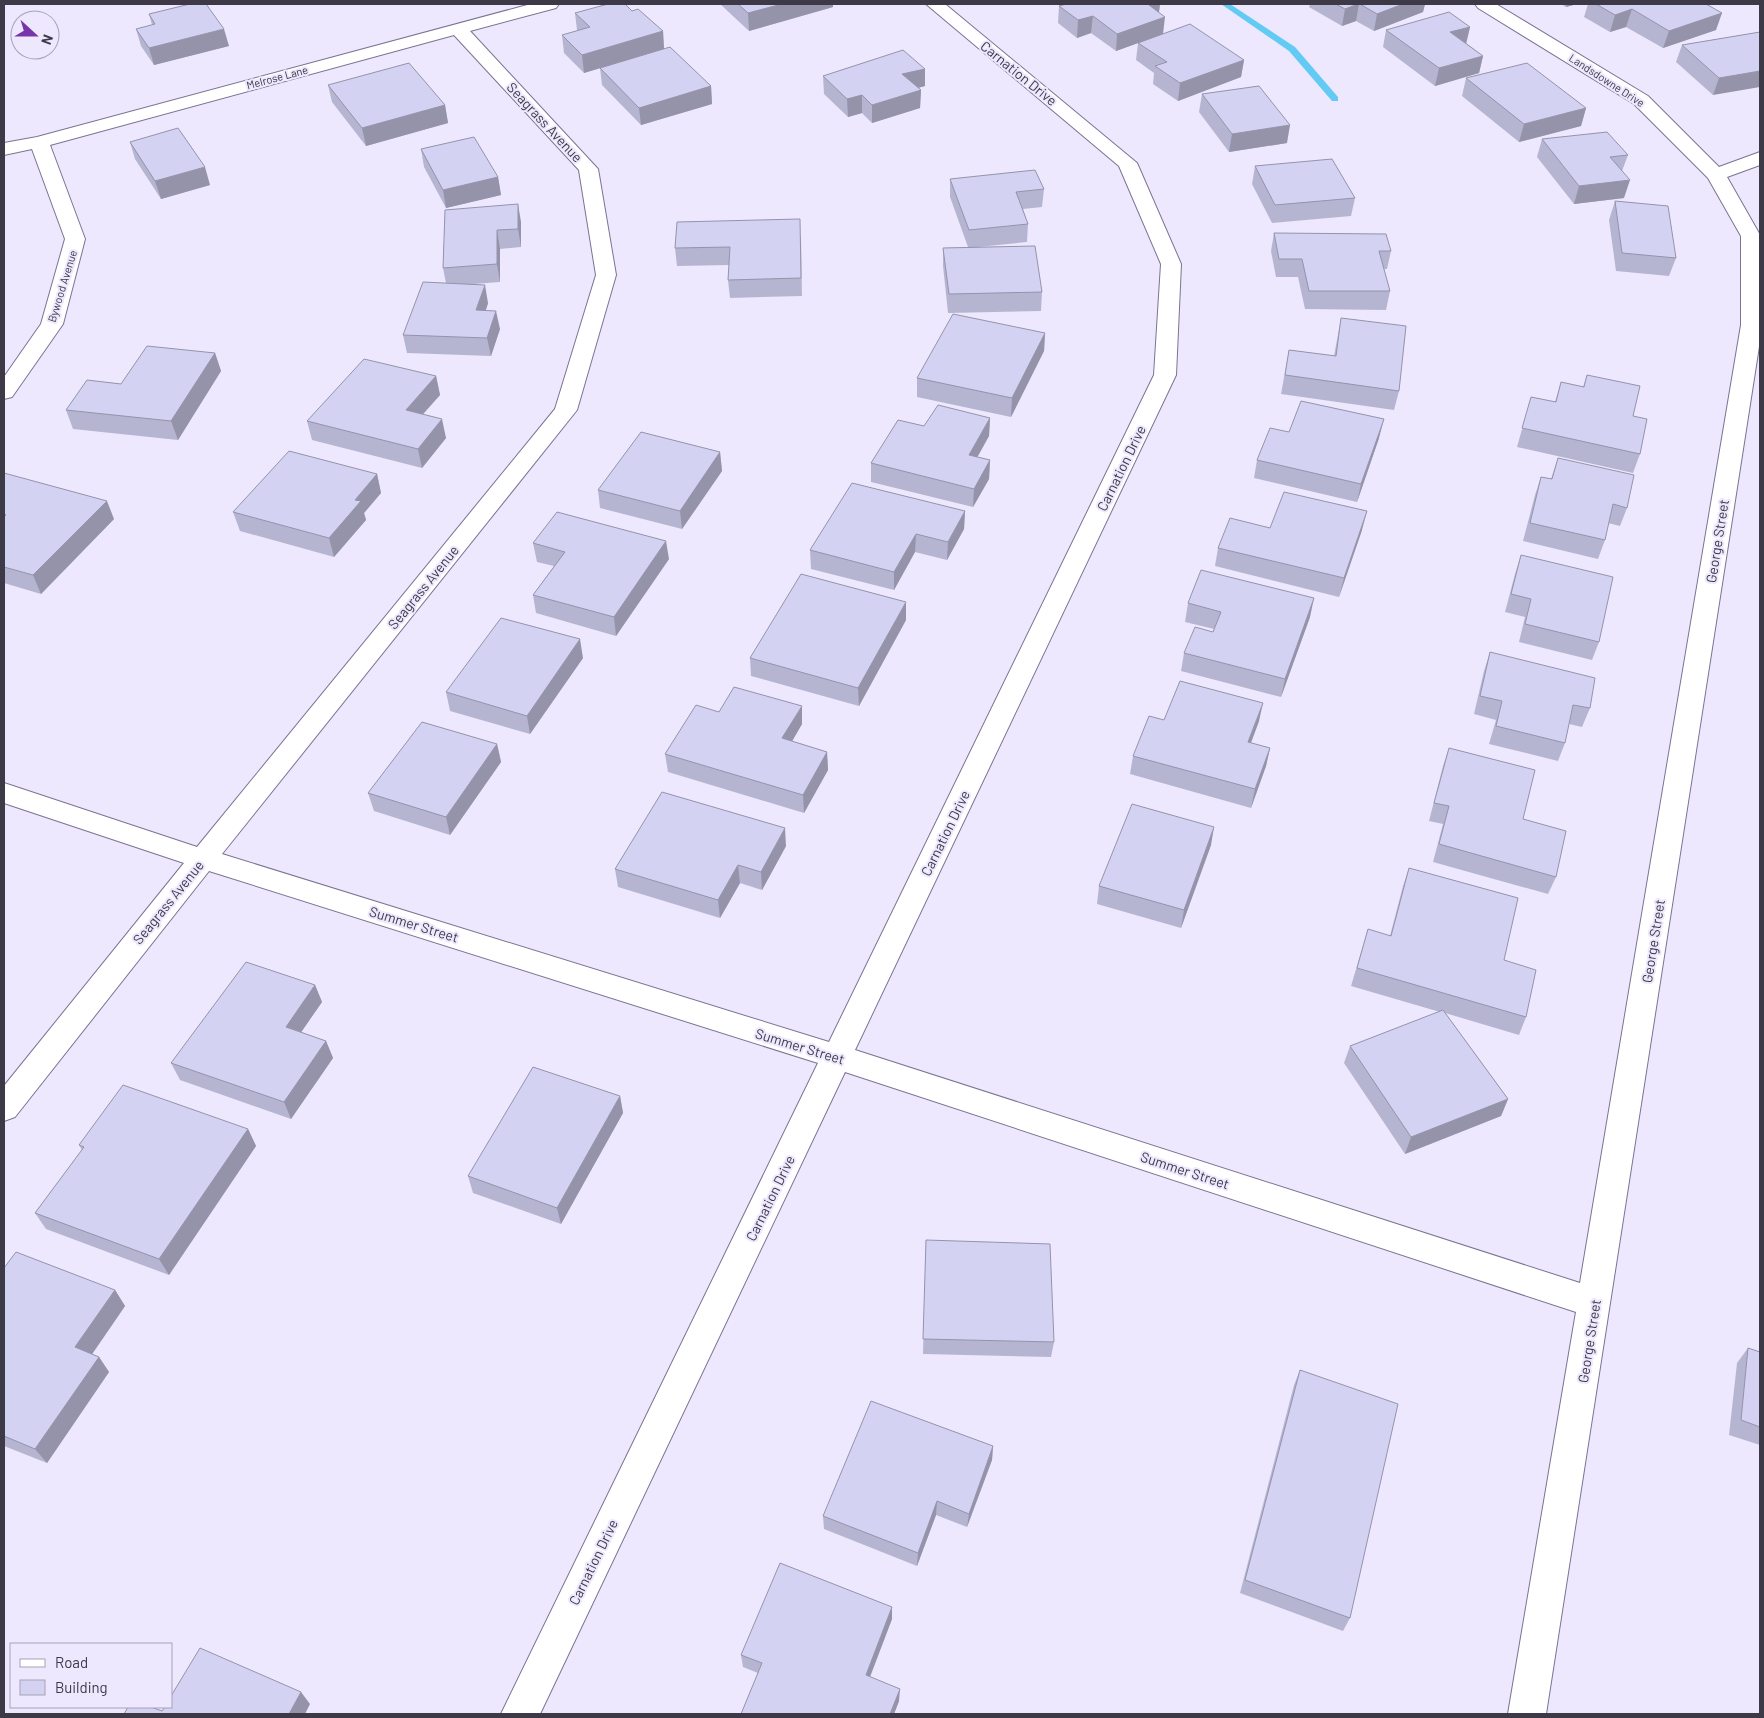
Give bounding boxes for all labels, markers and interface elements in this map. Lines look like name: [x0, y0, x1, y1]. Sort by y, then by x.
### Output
north arrow: [10, 10, 60, 60]
text: N: [38, 32, 57, 47]
street label: Carnation Drive: [977, 37, 1061, 109]
street label: Landsdowne Drive: [1567, 51, 1647, 109]
street label: Melrose Lane: [245, 63, 309, 91]
street label: Seagrass Avenue: [504, 79, 586, 165]
street label: Bywood Avenue: [45, 248, 79, 324]
street label: Carnation Drive: [1093, 422, 1149, 514]
street label: George Street: [1702, 498, 1732, 584]
street label: Seagrass Avenue: [384, 542, 462, 632]
street label: Carnation Drive: [917, 787, 973, 879]
street label: Seagrass Avenue: [129, 857, 207, 947]
street label: George Street: [1638, 898, 1668, 984]
street label: Summer Street: [367, 902, 461, 946]
street label: Summer Street: [753, 1024, 847, 1068]
street label: Summer Street: [1138, 1148, 1232, 1192]
street label: Carnation Drive: [742, 1152, 798, 1244]
street label: George Street: [1574, 1298, 1604, 1384]
street label: Carnation Drive: [565, 1516, 621, 1608]
legend: [10, 1643, 172, 1708]
text: Road: [55, 1653, 88, 1671]
text: Building: [55, 1678, 108, 1696]

